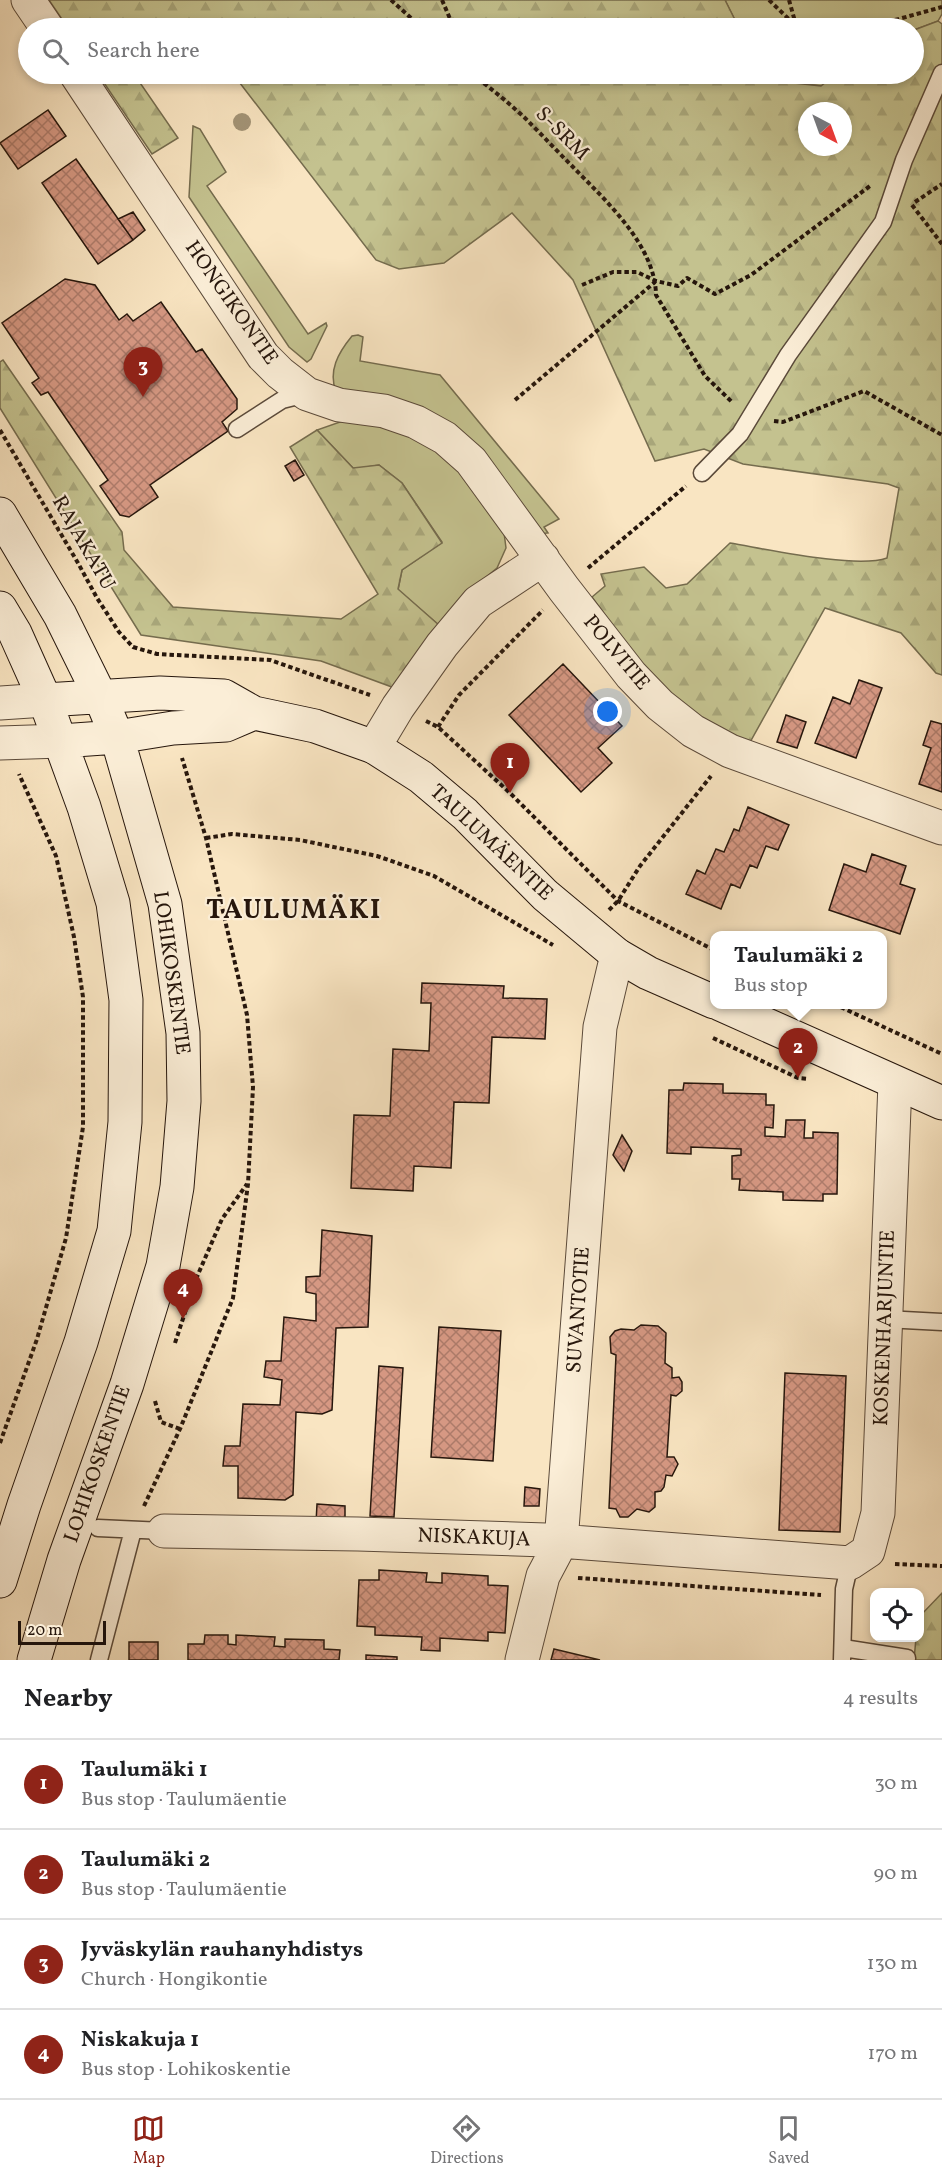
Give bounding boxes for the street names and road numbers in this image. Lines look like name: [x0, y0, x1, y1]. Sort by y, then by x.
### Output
street label: S-SRM: [528, 100, 596, 168]
street label: HONGIKONTIE: [177, 235, 285, 371]
street label: RAJAKATU: [44, 490, 122, 596]
street label: POLVITIE: [576, 609, 656, 697]
street label: TAULUMÄENTIE: [423, 778, 559, 908]
street label: LOHIKOSKENTIE: [145, 889, 197, 1057]
street label: KOSKENHARJUNTIE: [867, 1229, 903, 1427]
street label: SUVANTOTIE: [560, 1246, 598, 1374]
street label: LOHIKOSKENTIE: [57, 1381, 139, 1547]
street label: NISKAKUJA: [417, 1522, 531, 1554]

